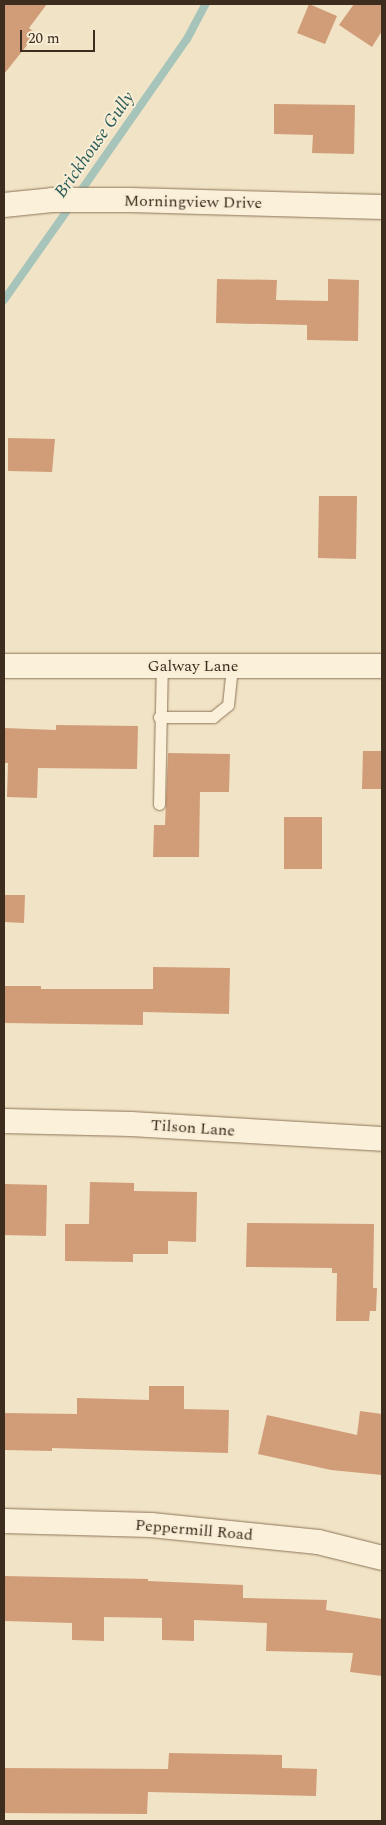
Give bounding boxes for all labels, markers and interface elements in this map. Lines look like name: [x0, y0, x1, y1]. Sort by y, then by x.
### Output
scale bar: [22, 20, 98, 52]
text: 20 m: [28, 27, 60, 50]
water label: Brickhouse Gully: [50, 88, 140, 202]
street label: Morningview Drive: [124, 191, 262, 213]
street label: Galway Lane: [147, 656, 239, 676]
street label: Tilson Lane: [150, 1115, 236, 1141]
street label: Peppermill Road: [134, 1515, 254, 1545]

